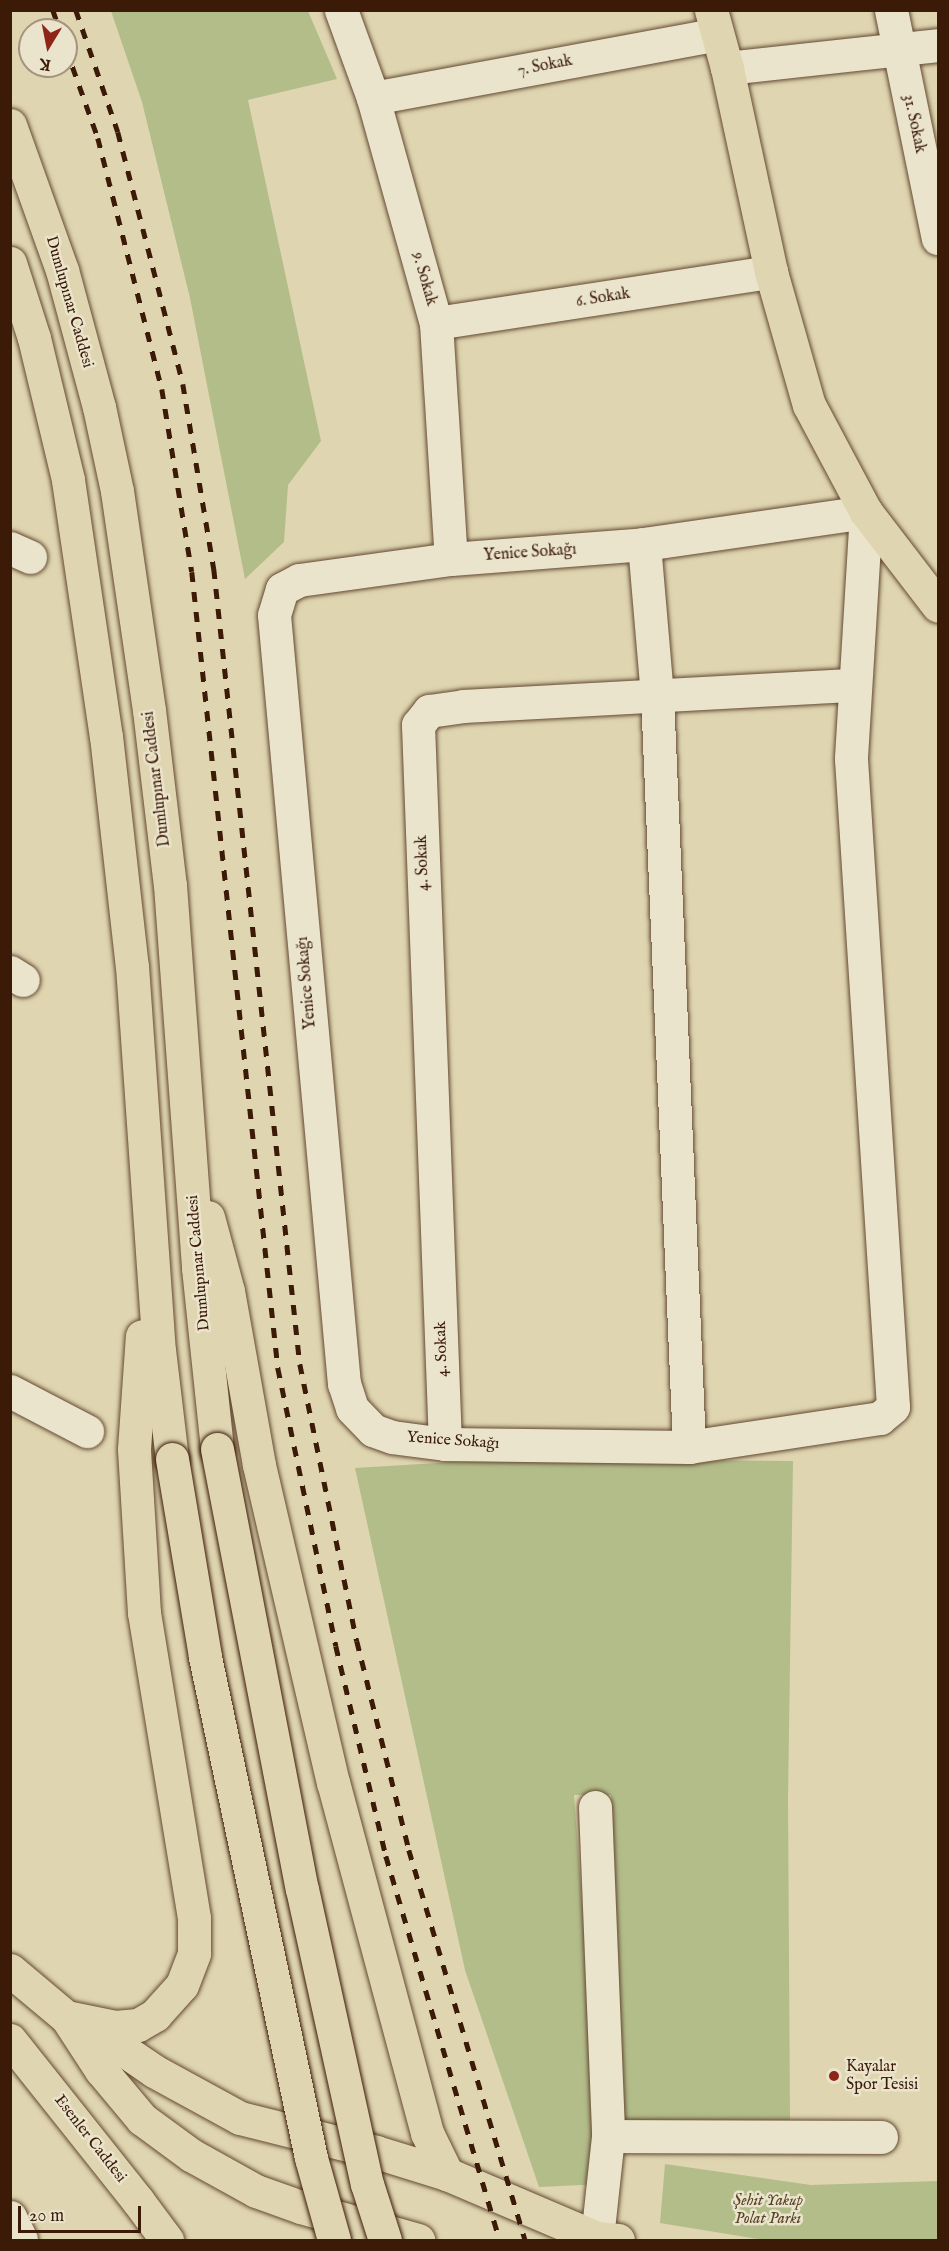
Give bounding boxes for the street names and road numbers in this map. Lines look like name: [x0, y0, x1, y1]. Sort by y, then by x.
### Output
street label: 7. Sokak: [516, 51, 574, 81]
street label: 31. Sokak: [898, 93, 930, 155]
street label: Dumlupınar Caddesi: [41, 234, 97, 370]
street label: 9. Sokak: [407, 250, 441, 308]
street label: 6. Sokak: [575, 284, 631, 312]
street label: Yenice Sokağı: [483, 540, 577, 566]
street label: Dumlupınar Caddesi: [139, 710, 175, 848]
street label: 4. Sokak: [412, 835, 434, 891]
street label: Yenice Sokağı: [293, 936, 321, 1030]
street label: Dumlupınar Caddesi: [183, 1194, 215, 1332]
street label: 4. Sokak: [431, 1321, 453, 1377]
street label: Yenice Sokağı: [406, 1428, 500, 1454]
street label: Esenler Caddesi: [50, 2091, 130, 2187]

